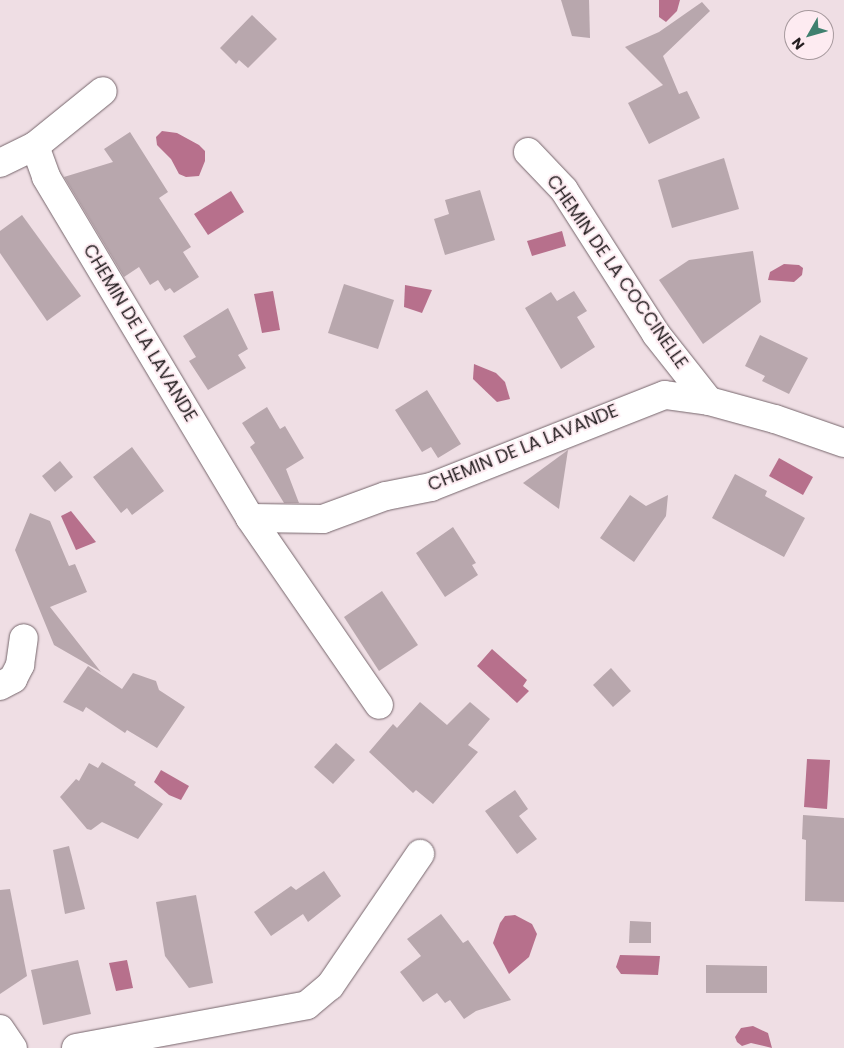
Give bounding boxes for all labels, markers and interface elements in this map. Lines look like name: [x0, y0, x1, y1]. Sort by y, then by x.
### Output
north arrow: [784, 10, 834, 60]
text: N: [787, 33, 809, 54]
street label: CHEMIN DE LA COCCINELLE: [542, 171, 692, 373]
street label: CHEMIN DE LA LAVANDE: [78, 240, 202, 426]
street label: CHEMIN DE LA LAVANDE: [425, 400, 621, 496]

